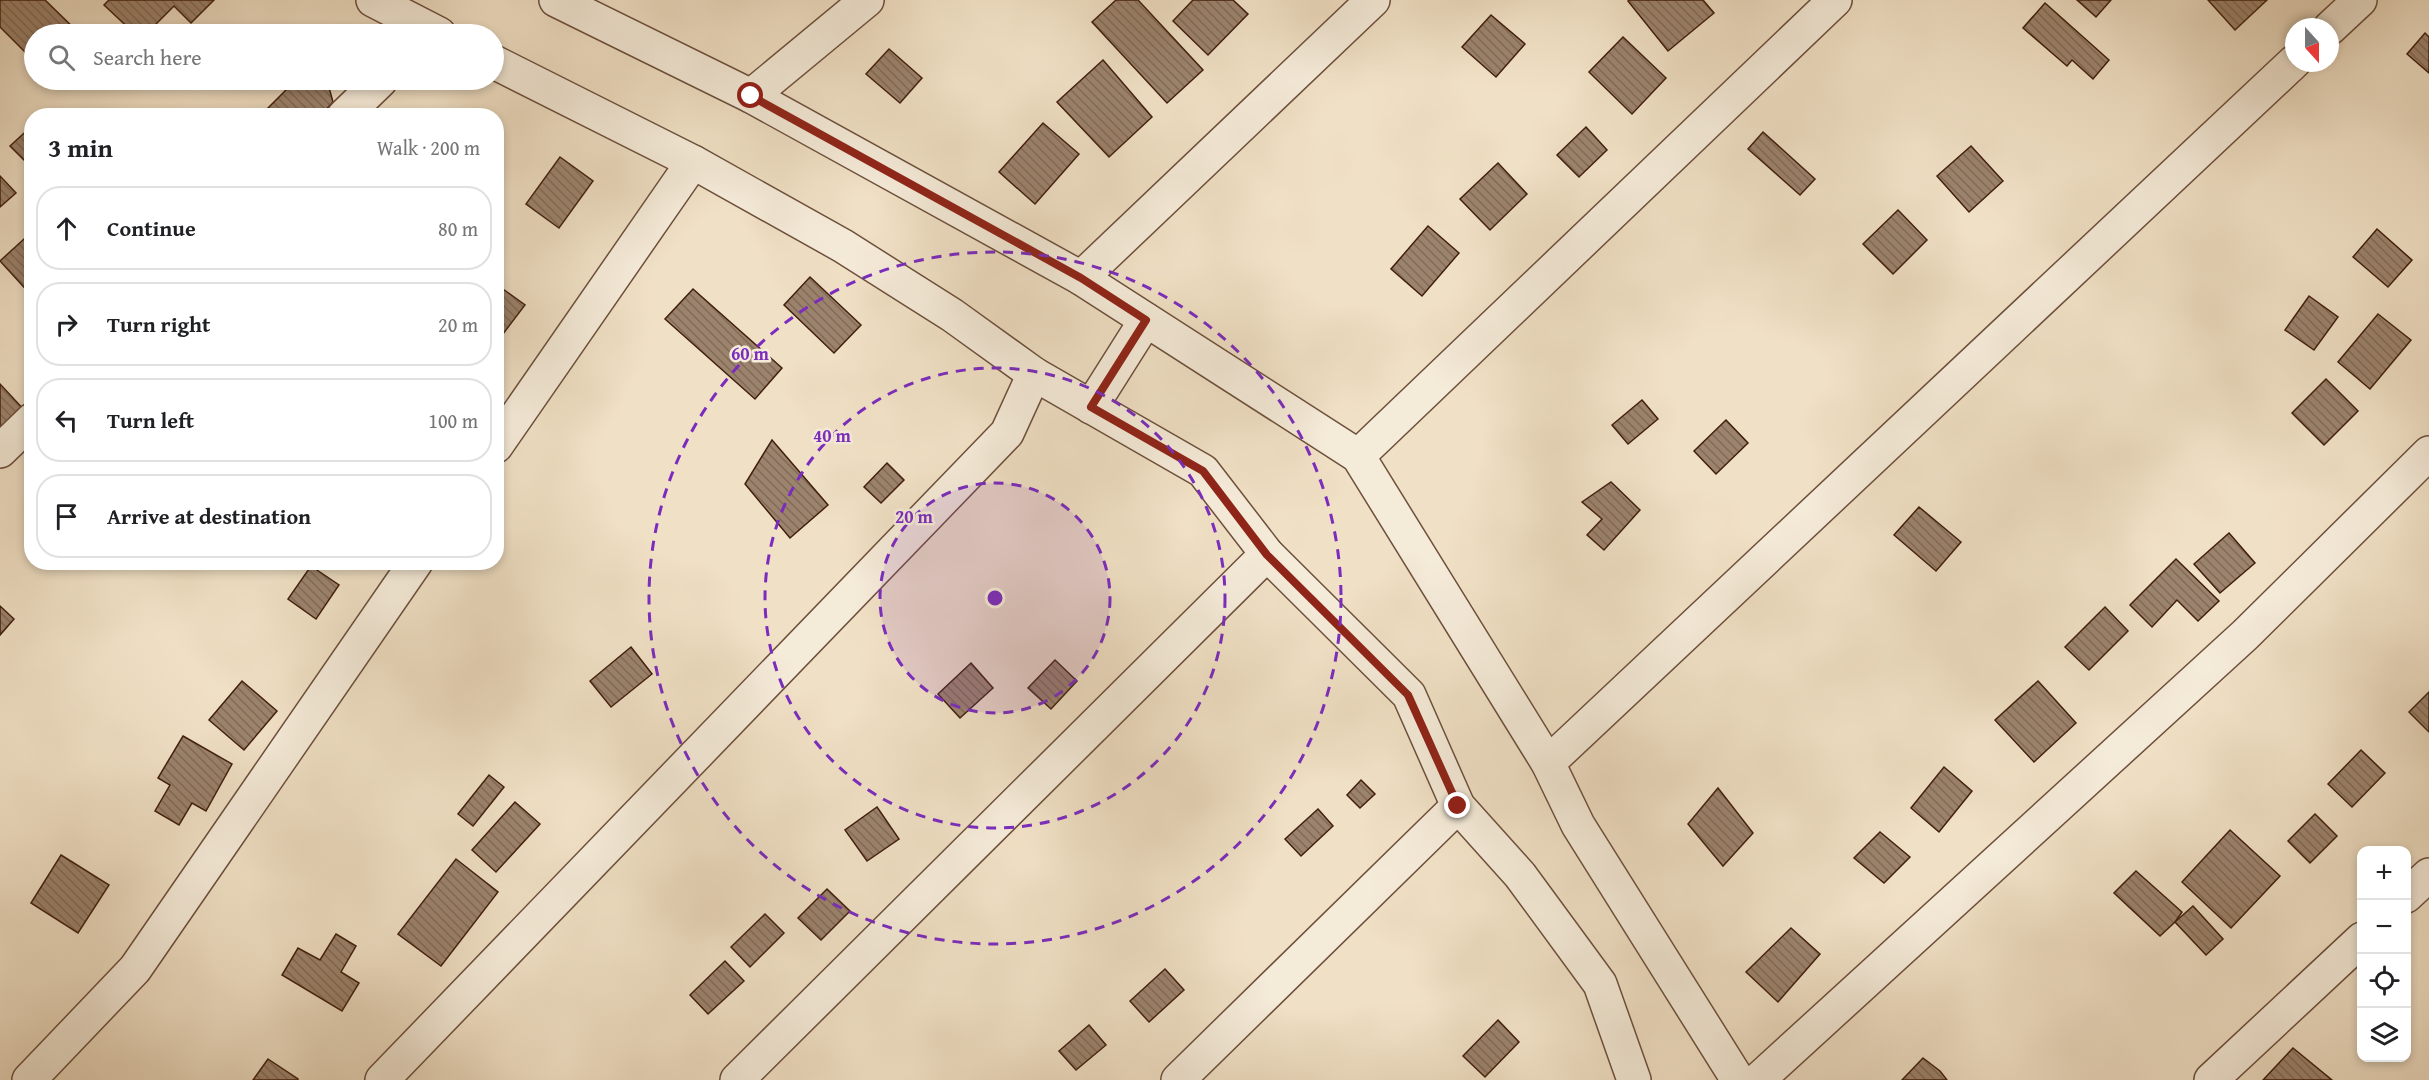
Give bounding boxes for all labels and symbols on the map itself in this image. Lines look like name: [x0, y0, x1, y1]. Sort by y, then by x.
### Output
north arrow: [2285, 18, 2339, 72]
route start: [737, 82, 763, 108]
text: 60 m: [731, 340, 770, 367]
text: 40 m: [813, 422, 852, 449]
text: 20 m: [895, 503, 934, 530]
centre of rings: [985, 588, 1005, 608]
route end: [1444, 792, 1470, 818]

